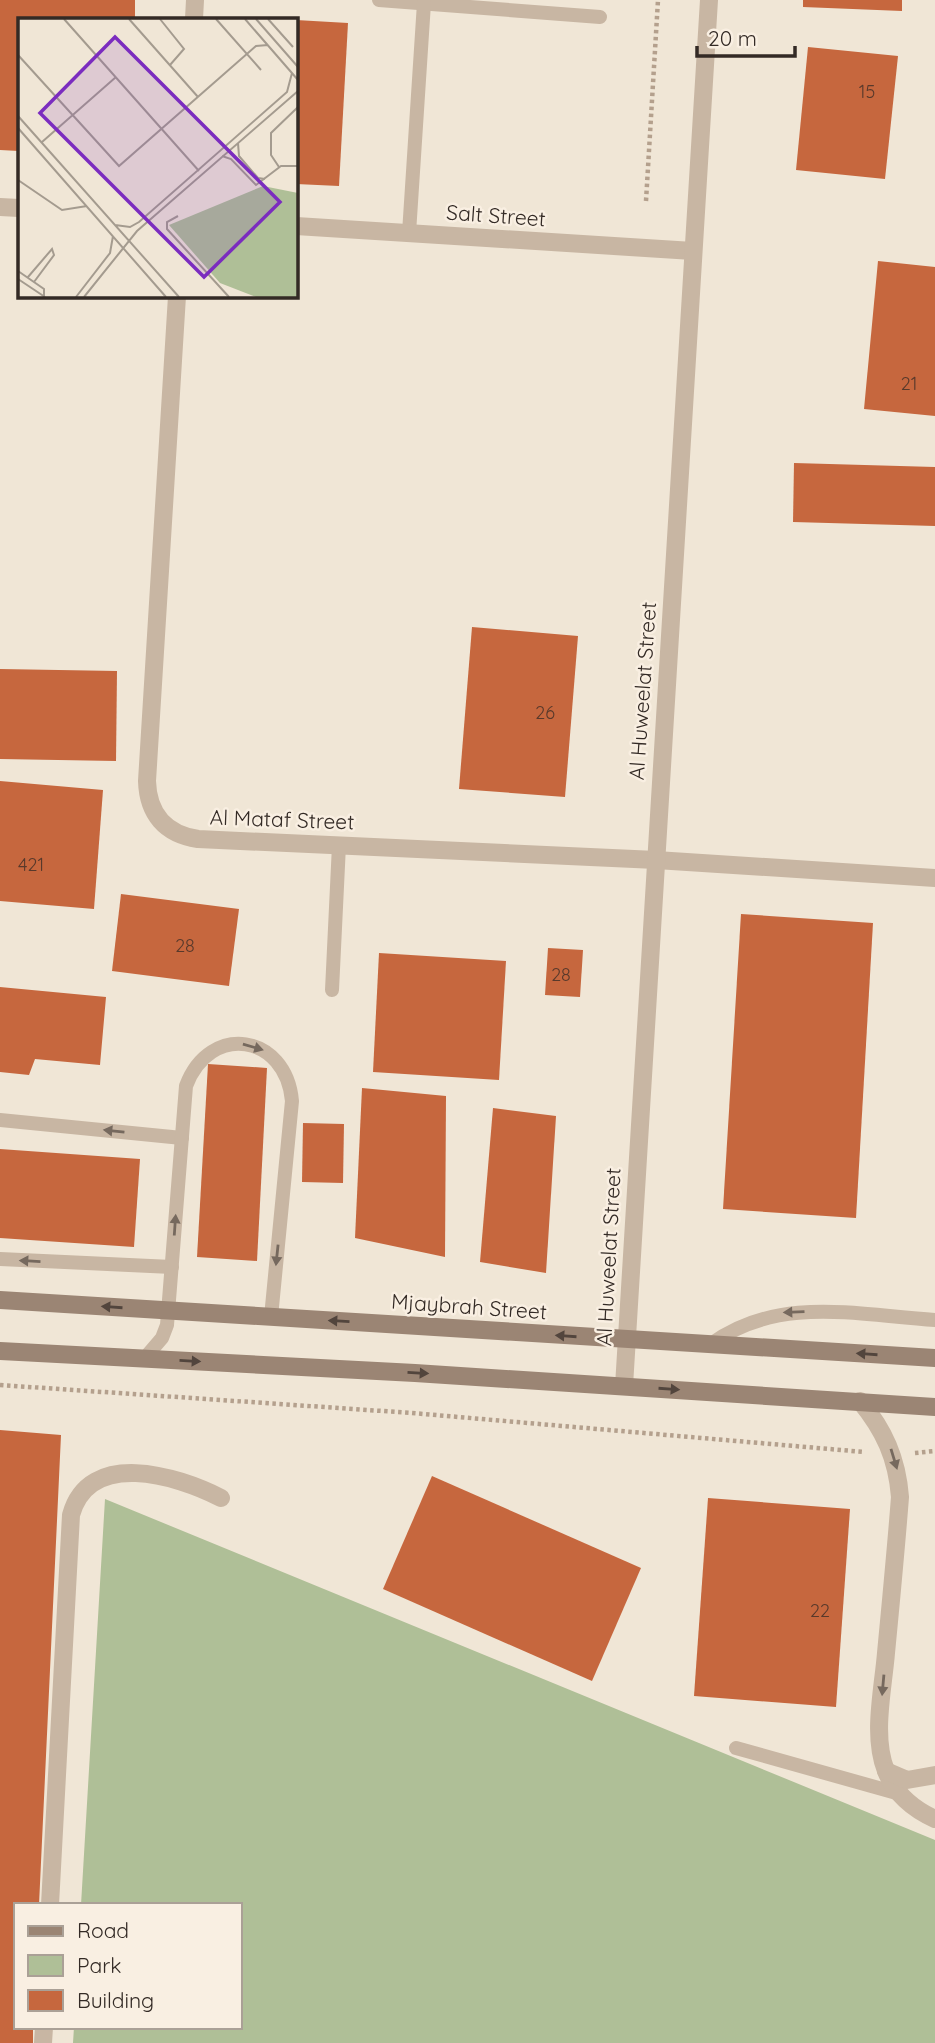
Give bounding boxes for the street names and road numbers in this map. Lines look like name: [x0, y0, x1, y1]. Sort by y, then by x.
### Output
street label: Salt Street: [446, 199, 547, 231]
street label: Al Huweelat Street: [623, 601, 661, 781]
street label: Al Mataf Street: [209, 803, 355, 835]
street label: Al Huweelat Street: [590, 1167, 626, 1347]
street label: Mjaybrah Street: [390, 1288, 548, 1324]

